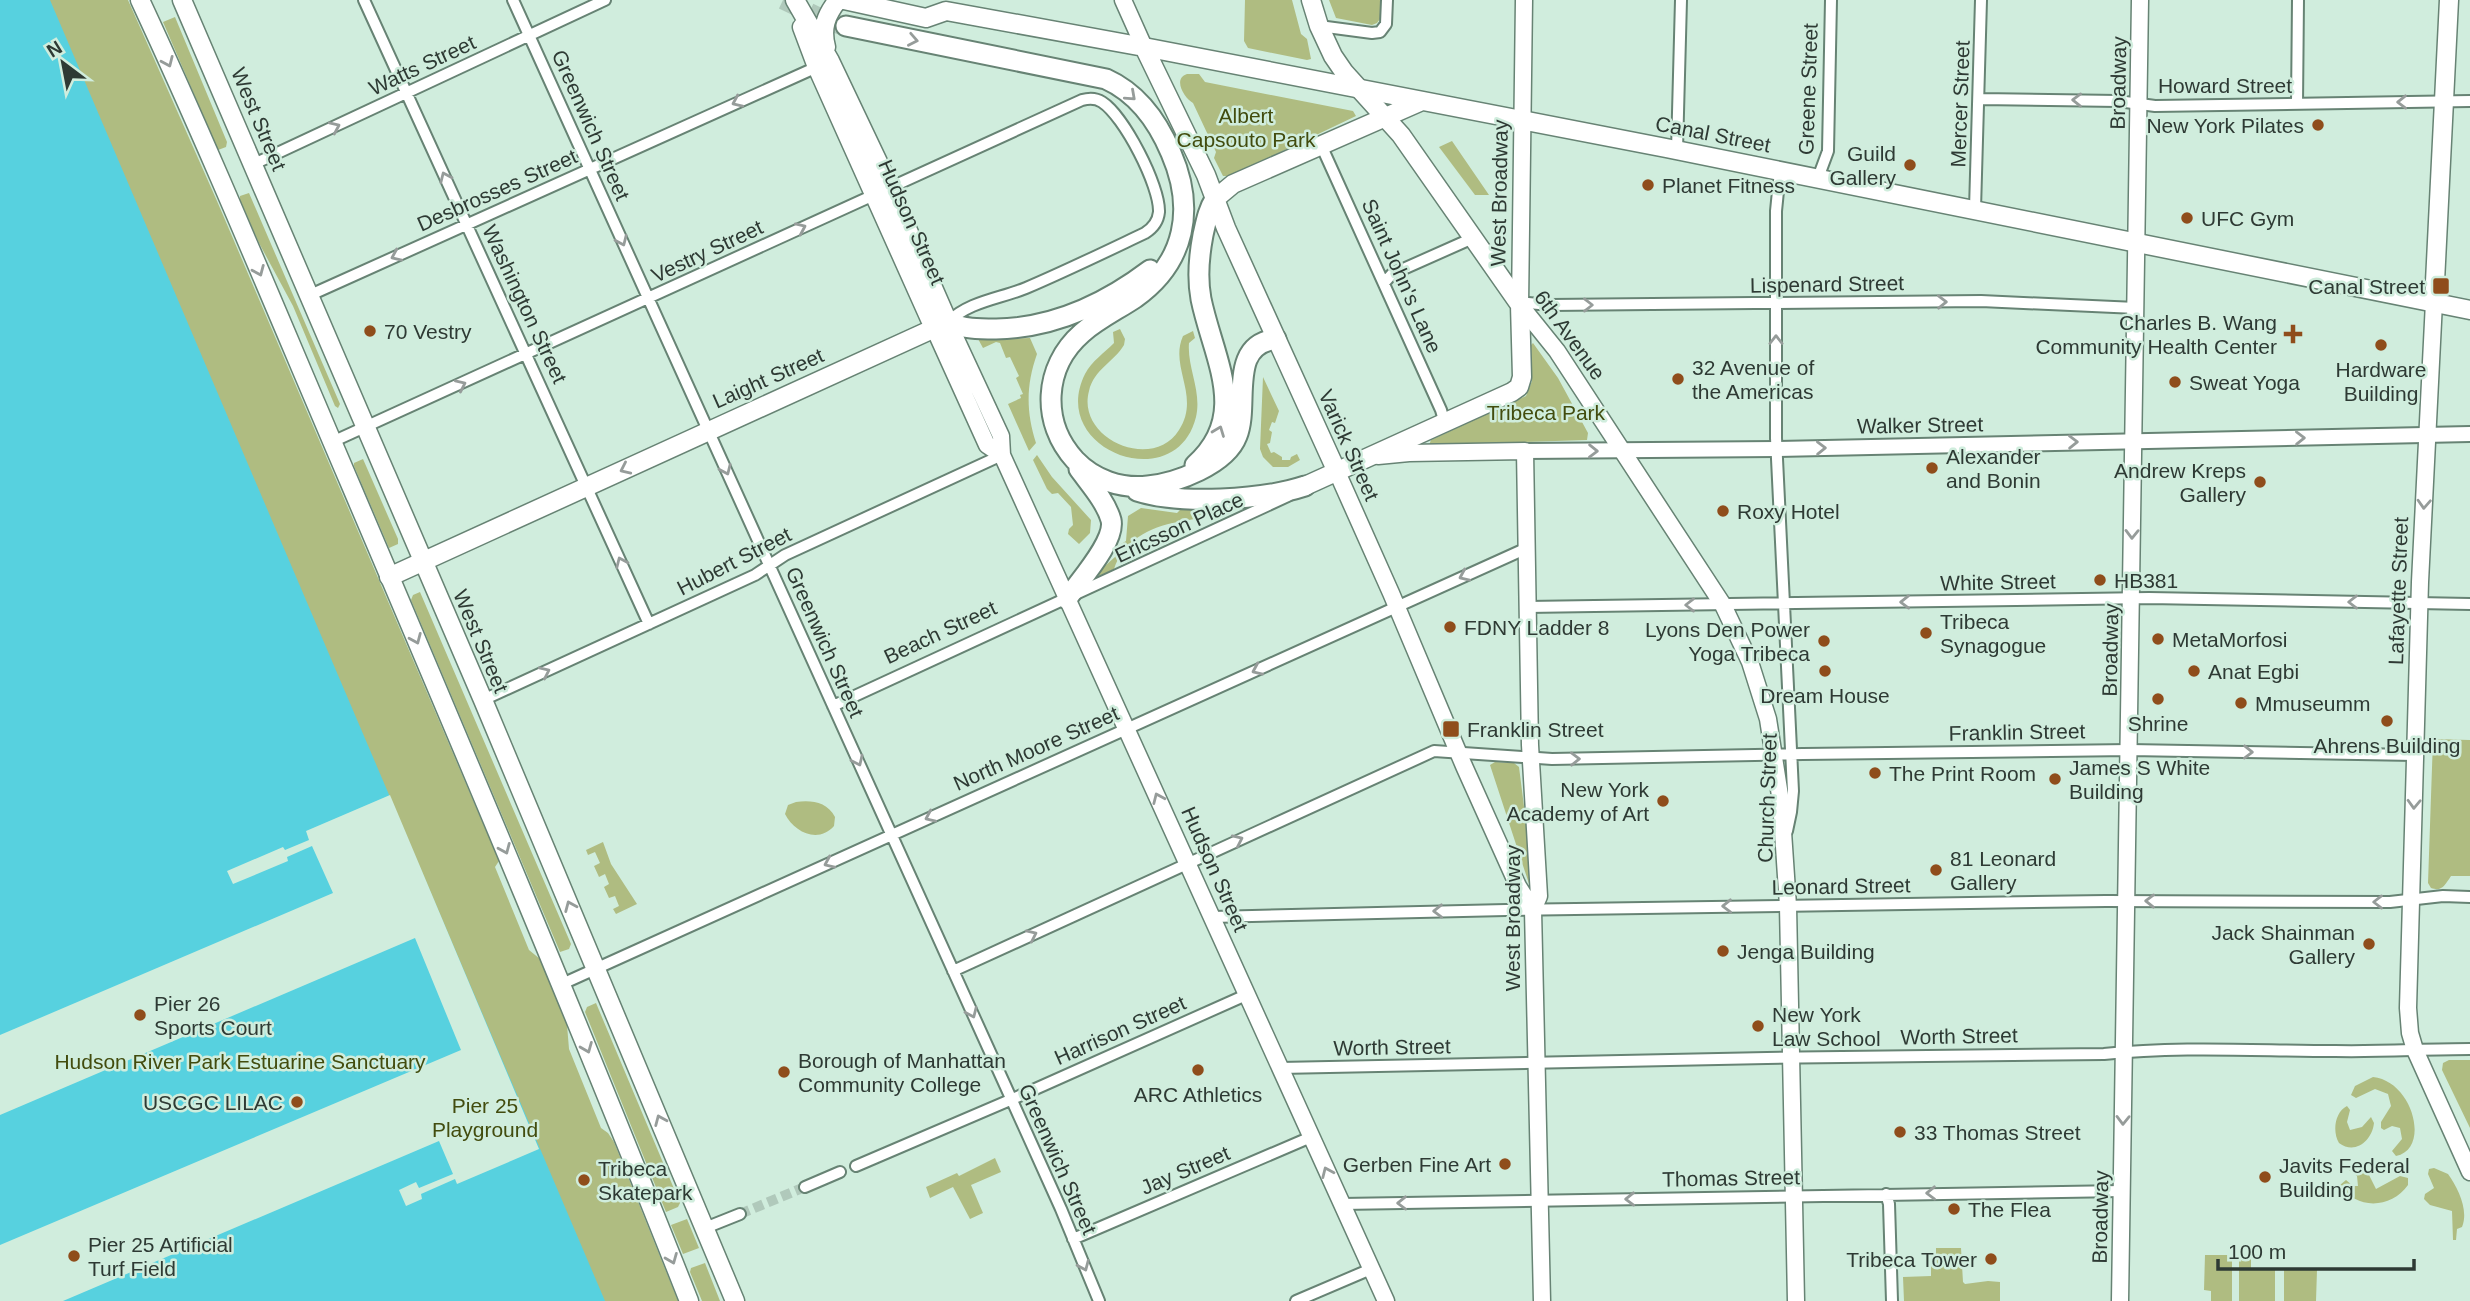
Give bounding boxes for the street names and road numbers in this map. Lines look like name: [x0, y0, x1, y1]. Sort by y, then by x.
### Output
street label: Greene Street: [1794, 23, 1822, 155]
street label: Watts Street: [365, 30, 479, 100]
street label: Broadway: [2106, 36, 2130, 130]
street label: Mercer Street: [1946, 40, 1974, 168]
street label: Greenwich Street: [547, 46, 635, 204]
street label: West Street: [227, 64, 291, 174]
street label: Howard Street: [2158, 74, 2292, 97]
street label: Canal Street: [1654, 112, 1773, 156]
street label: West Broadway: [1486, 119, 1512, 267]
street label: Desbrosses Street: [413, 144, 581, 236]
street label: Hudson Street: [874, 156, 950, 288]
street label: Saint John's Lane: [1358, 195, 1446, 357]
street label: Vestry Street: [648, 215, 766, 287]
street label: Washington Street: [478, 221, 572, 387]
street label: Lispenard Street: [1750, 271, 1904, 297]
street label: 6th Avenue: [1530, 286, 1610, 384]
street label: Laight Street: [709, 343, 827, 413]
street label: Varick Street: [1314, 386, 1384, 504]
street label: Walker Street: [1857, 412, 1984, 438]
street label: Ericsson Place: [1111, 487, 1247, 567]
street label: Lafayette Street: [2384, 516, 2412, 665]
street label: Hubert Street: [673, 522, 795, 600]
street label: Greenwich Street: [781, 563, 869, 721]
street label: White Street: [1940, 569, 2056, 595]
street label: West Street: [449, 586, 513, 696]
street label: Beach Street: [880, 596, 1000, 668]
street label: Broadway: [2098, 603, 2122, 697]
street label: North Moore Street: [950, 701, 1122, 795]
street label: Franklin Street: [1949, 719, 2086, 745]
street label: Church Street: [1753, 733, 1781, 863]
street label: Hudson Street: [1177, 803, 1253, 935]
street label: West Broadway: [1501, 844, 1524, 991]
street label: Leonard Street: [1771, 873, 1911, 899]
street label: Harrison Street: [1051, 991, 1189, 1069]
street label: Worth Street: [1900, 1023, 2018, 1049]
street label: Worth Street: [1333, 1034, 1451, 1060]
street label: Greenwich Street: [1014, 1080, 1102, 1238]
street label: Jay Street: [1137, 1141, 1233, 1199]
street label: Thomas Street: [1662, 1165, 1800, 1191]
street label: Broadway: [2088, 1170, 2112, 1264]

